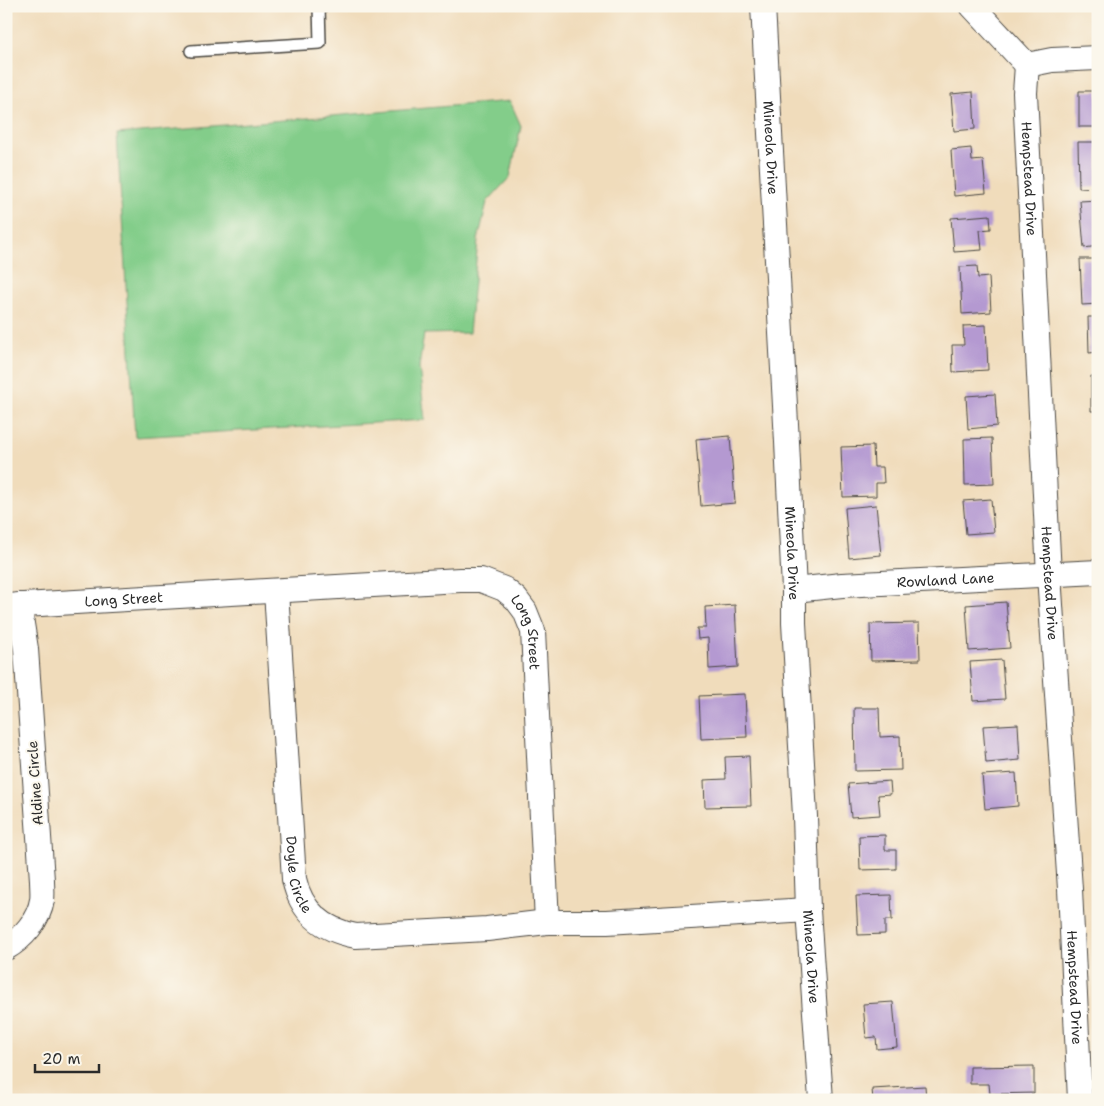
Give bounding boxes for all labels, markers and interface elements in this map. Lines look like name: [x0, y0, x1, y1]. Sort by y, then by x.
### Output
street label: Mineola Drive: [759, 100, 782, 195]
street label: Hempstead Drive: [1017, 121, 1041, 237]
street label: Mineola Drive: [781, 506, 803, 600]
street label: Hempstead Drive: [1038, 526, 1062, 641]
street label: Rowland Lane: [896, 568, 995, 591]
street label: Long Street: [84, 588, 164, 610]
street label: Long Street: [507, 591, 544, 670]
street label: Aldine Circle: [23, 740, 47, 826]
street label: Doyle Circle: [282, 835, 316, 917]
street label: Mineola Drive: [799, 909, 823, 1004]
street label: Hempstead Drive: [1063, 930, 1086, 1045]
scale bar: [35, 1041, 99, 1073]
text: 20 m: [42, 1049, 81, 1069]

